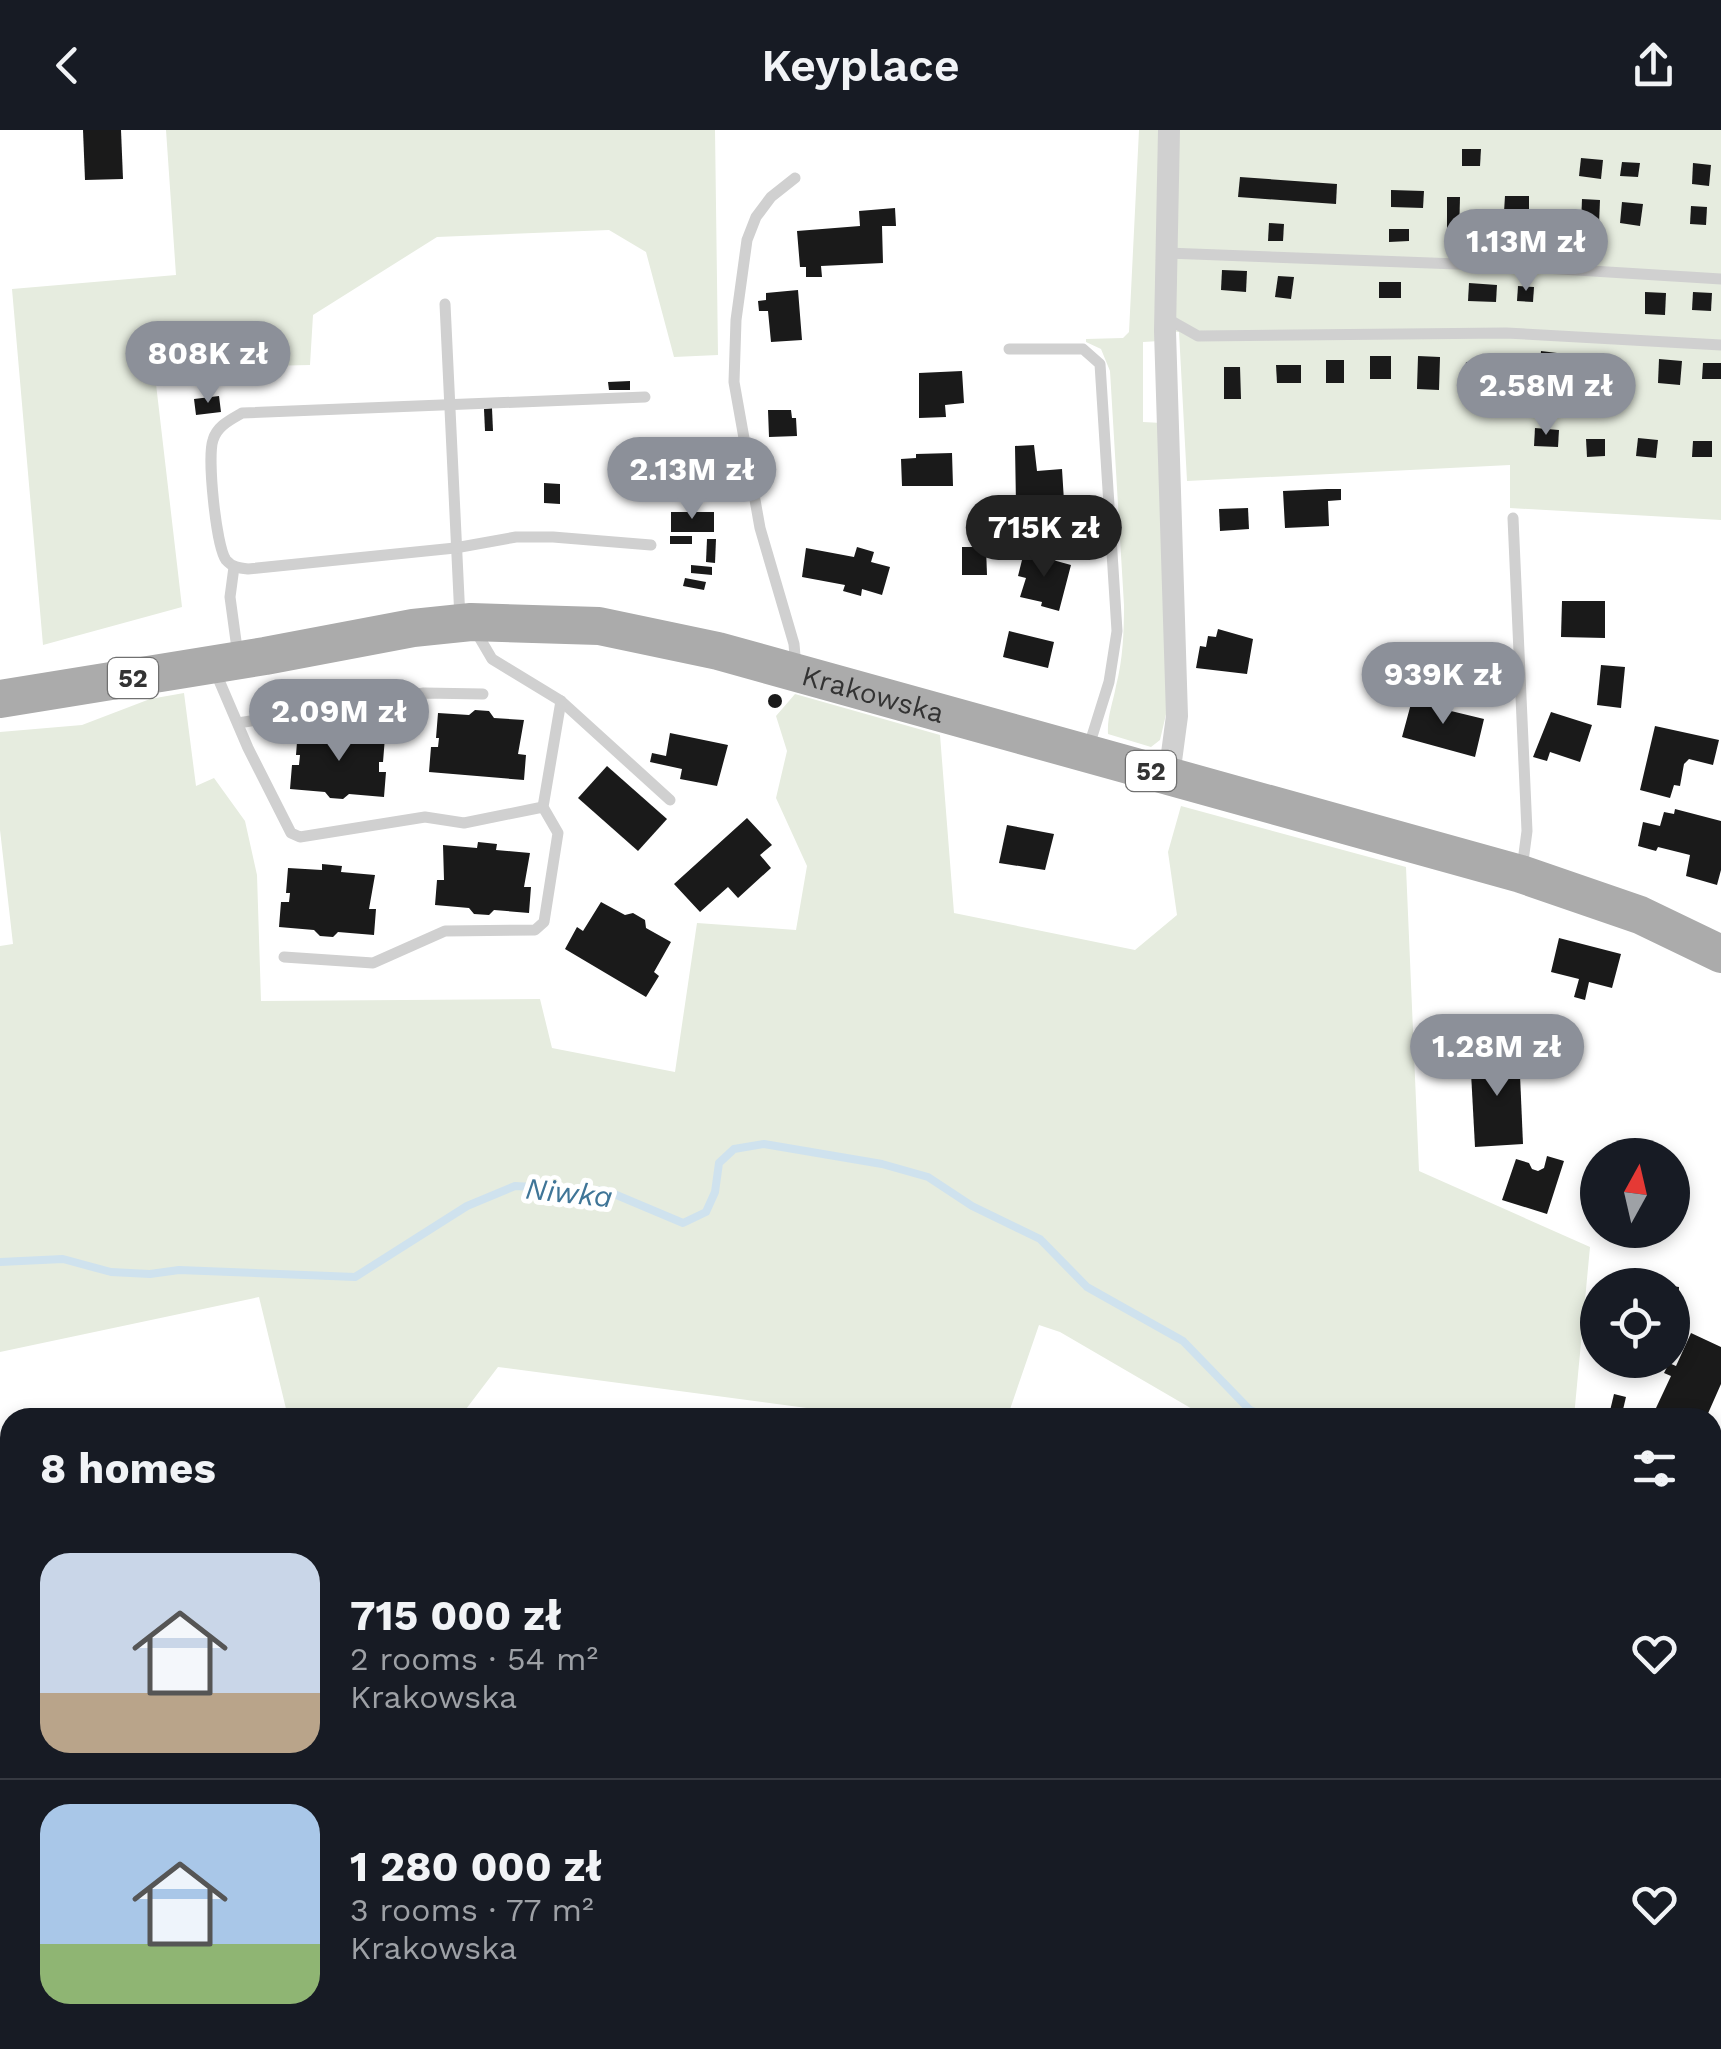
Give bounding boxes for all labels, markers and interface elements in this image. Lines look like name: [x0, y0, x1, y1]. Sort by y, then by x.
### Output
icon: back: [40, 38, 95, 93]
icon: share: [1626, 38, 1681, 93]
text: Keyplace: [761, 39, 960, 92]
pin: 1.13M zł: [1423, 209, 1629, 294]
text: 1.13M zł: [1466, 222, 1586, 260]
pin: 808K zł: [116, 321, 300, 406]
text: 808K zł: [147, 334, 269, 372]
pin: 2.58M zł: [1443, 353, 1649, 438]
text: 2.58M zł: [1479, 366, 1613, 404]
pin: 2.13M zł: [589, 437, 795, 522]
text: 2.13M zł: [629, 450, 755, 488]
pin: 715K zł: [952, 495, 1136, 580]
text: 715K zł: [988, 508, 1100, 546]
pin: 939K zł: [1351, 642, 1535, 727]
text: 939K zł: [1384, 655, 1502, 693]
road number: 52: [108, 658, 158, 698]
street label: Krakowska: [798, 659, 948, 730]
pin: 2.09M zł: [236, 679, 442, 764]
text: 2.09M zł: [271, 692, 407, 730]
road number: 52: [1126, 751, 1176, 791]
pin: 1.28M zł: [1394, 1014, 1600, 1099]
text: 1.28M zł: [1432, 1027, 1562, 1065]
north arrow: [1580, 1138, 1690, 1248]
map controls: [1580, 1138, 1690, 1378]
water label: Niwka: [524, 1171, 614, 1214]
button: locate: [1580, 1268, 1690, 1378]
icon: filters: [1627, 1441, 1682, 1496]
text: 8 homes: [40, 1444, 216, 1493]
text: 715 000 zł: [350, 1591, 562, 1640]
icon: home: [120, 1593, 240, 1713]
icon: heart: [1627, 1626, 1682, 1681]
text: 2 rooms · 54 m²: [350, 1640, 598, 1678]
text: Krakowska: [350, 1678, 517, 1716]
text: 1 280 000 zł: [350, 1842, 602, 1891]
icon: home: [120, 1844, 240, 1964]
icon: heart: [1627, 1877, 1682, 1932]
text: 3 rooms · 77 m²: [350, 1891, 594, 1929]
text: Krakowska: [350, 1929, 517, 1967]

